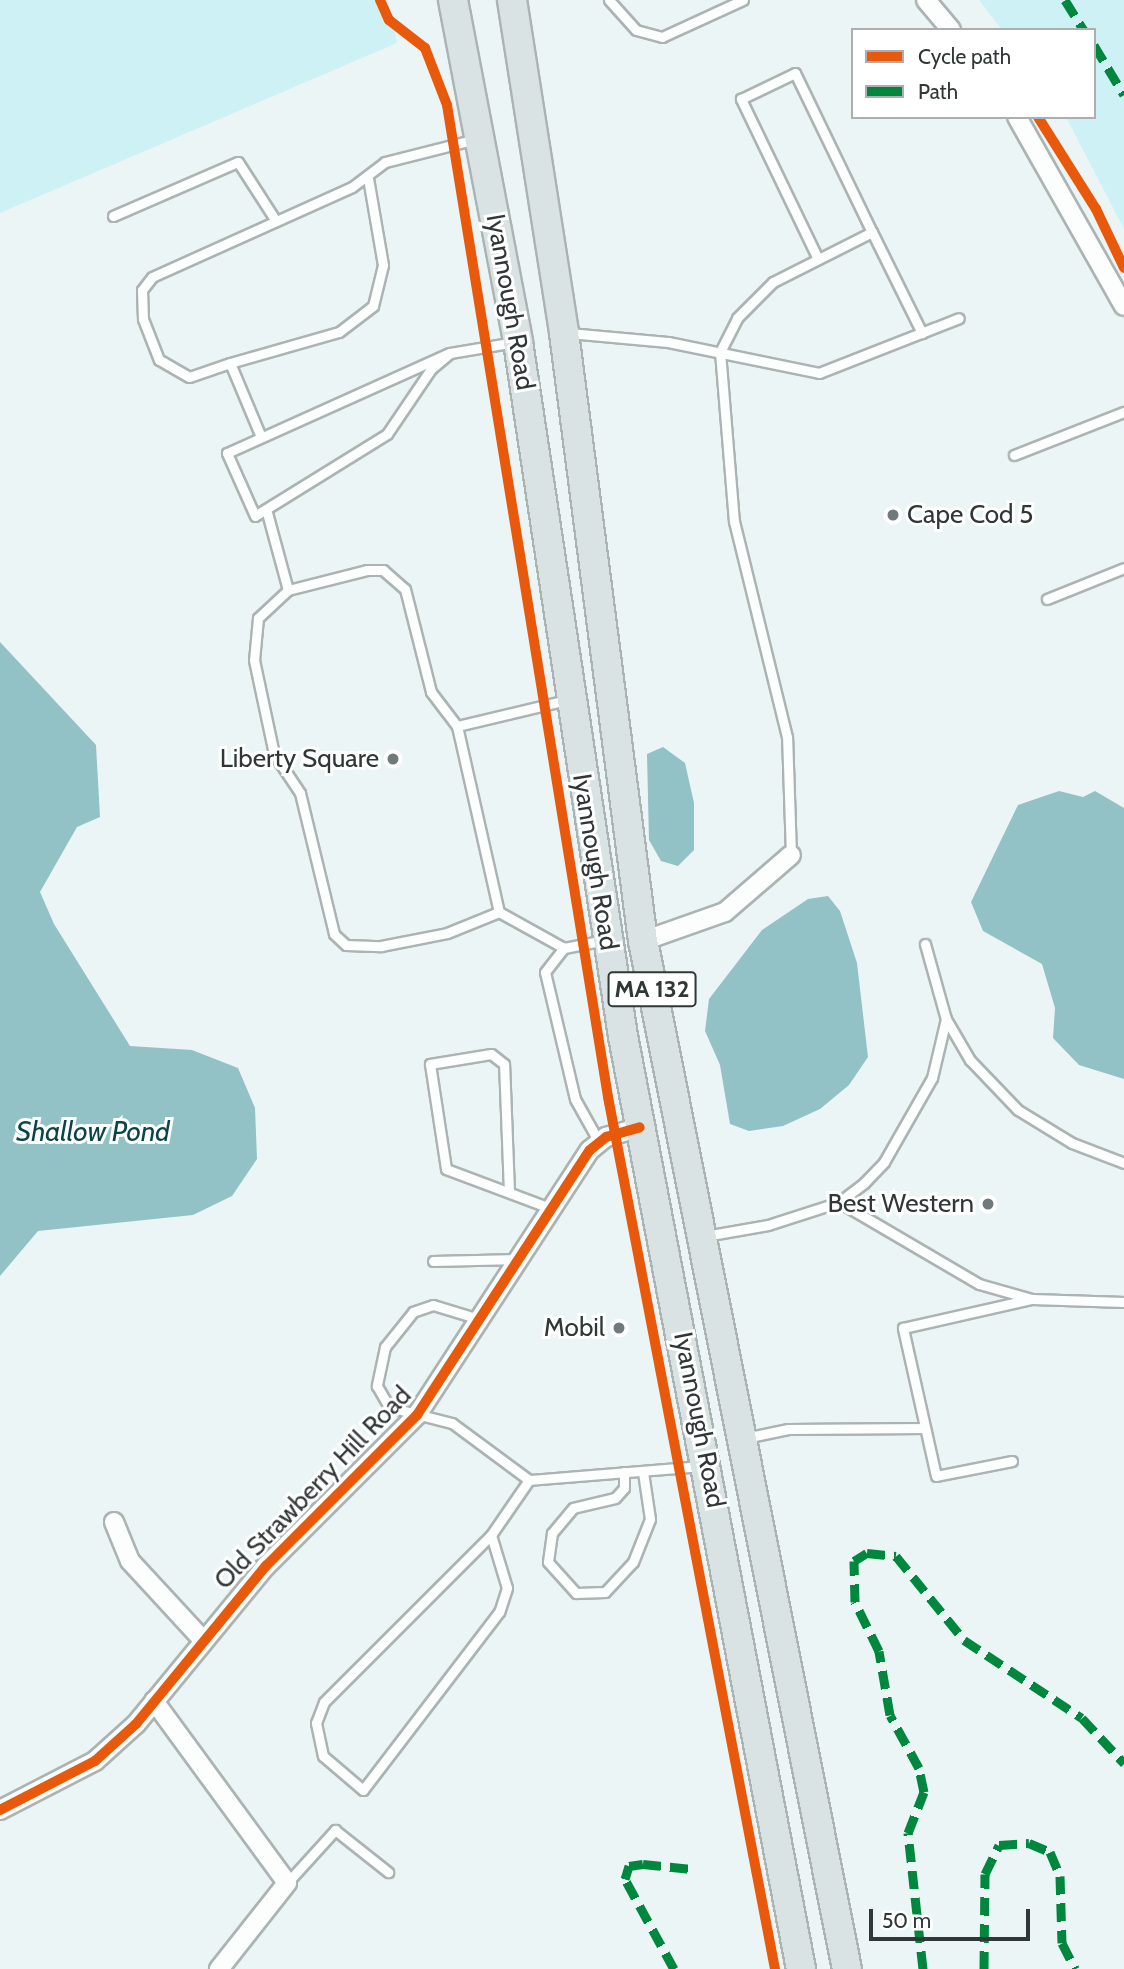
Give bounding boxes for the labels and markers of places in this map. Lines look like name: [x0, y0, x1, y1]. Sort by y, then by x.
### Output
place label: Cape Cod 5: [907, 499, 1033, 531]
marker: Cape Cod 5: [885, 507, 901, 523]
place label: Liberty Square: [220, 743, 379, 775]
marker: Liberty Square: [385, 751, 401, 767]
place label: Best Western: [827, 1188, 974, 1220]
marker: Best Western: [980, 1196, 996, 1212]
place label: Mobil: [544, 1312, 605, 1344]
marker: Mobil: [611, 1320, 627, 1336]

